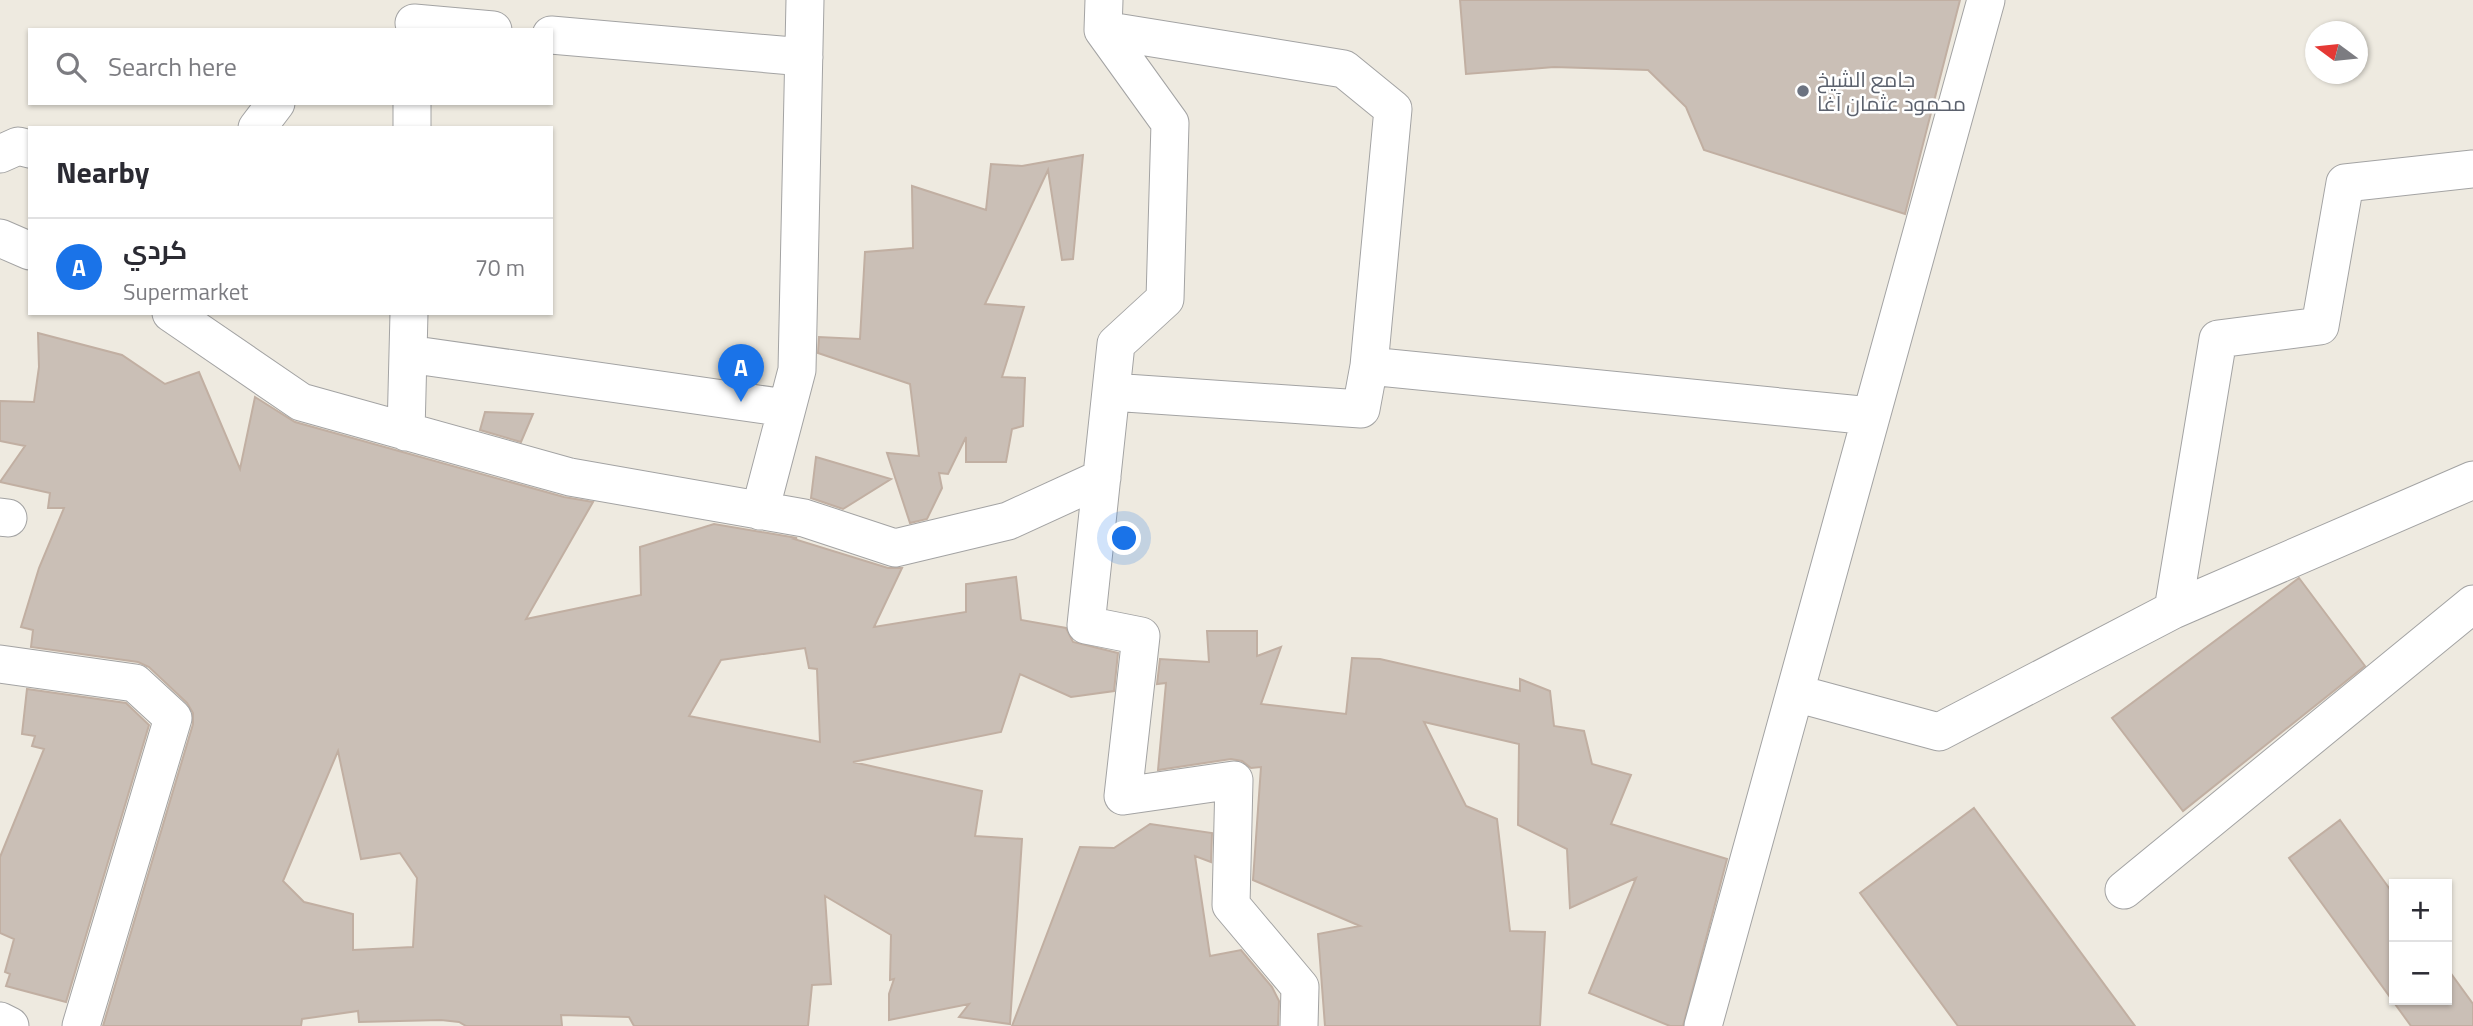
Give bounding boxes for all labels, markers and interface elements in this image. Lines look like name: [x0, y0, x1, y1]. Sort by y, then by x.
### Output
north arrow: [2305, 21, 2368, 84]
search box: [28, 28, 553, 105]
text: Search here: [108, 47, 237, 86]
icon: search: [52, 48, 90, 86]
place label: جامع الشيخ محمود عثمان آغا: [1817, 63, 1966, 119]
marker: جامع الشيخ محمود عثمان آغا: [1795, 83, 1811, 99]
text: Nearby: [56, 149, 149, 195]
text: كردي: [123, 230, 187, 269]
text: A: [72, 250, 86, 285]
text: 70 m: [475, 250, 525, 285]
text: Supermarket: [123, 274, 248, 309]
pin: A: [718, 344, 764, 402]
your location: [1107, 521, 1141, 555]
map controls: [2389, 879, 2452, 1005]
button: +: [2389, 879, 2452, 942]
button: −: [2389, 942, 2452, 1005]

